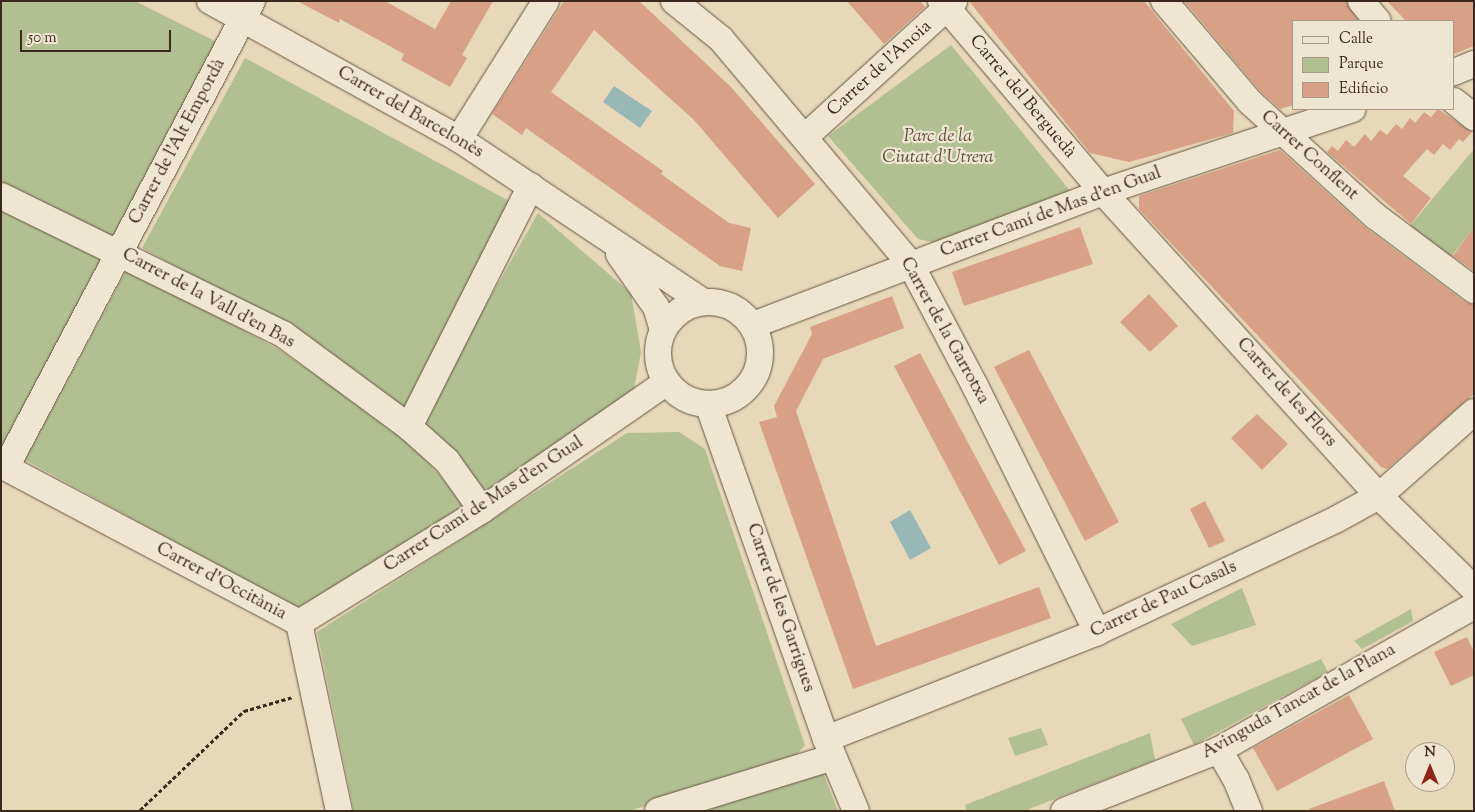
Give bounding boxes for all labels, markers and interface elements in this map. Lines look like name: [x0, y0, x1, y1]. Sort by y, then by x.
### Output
street label: Carrer de l'Anoia: [823, 17, 937, 121]
scale bar: [22, 20, 174, 52]
legend: [1292, 20, 1455, 110]
text: 50 m: [28, 28, 57, 49]
text: Calle: [1339, 29, 1373, 50]
street label: Carrer del Berguedà: [964, 31, 1080, 163]
text: Parque: [1339, 54, 1383, 75]
street label: Carrer de l'Alt Empordà: [125, 55, 231, 229]
street label: Carrer del Barcelonès: [333, 62, 487, 164]
text: Edificio: [1339, 79, 1388, 100]
street label: Carrer Conflent: [1256, 106, 1362, 206]
park label: Parc de la Ciutat d'Utrera: [882, 127, 994, 170]
street label: Carrer Camí de Mas d'en Gual: [938, 163, 1164, 263]
street label: Carrer de la Vall d'en Bas: [118, 244, 298, 354]
street label: Carrer de la Garrotxa: [895, 254, 993, 408]
street label: Carrer de les Flors: [1231, 334, 1341, 452]
street label: Carrer Camí de Mas d'en Gual: [380, 432, 588, 578]
street label: Carrer de les Garrigues: [741, 521, 819, 695]
street label: Carrer d'Occitània: [152, 539, 290, 625]
street label: Carrer de Pau Casals: [1087, 557, 1241, 643]
street label: Avinguda Tancat de la Plana: [1198, 640, 1400, 764]
north arrow: [1405, 742, 1455, 792]
text: N: [1424, 743, 1436, 763]

